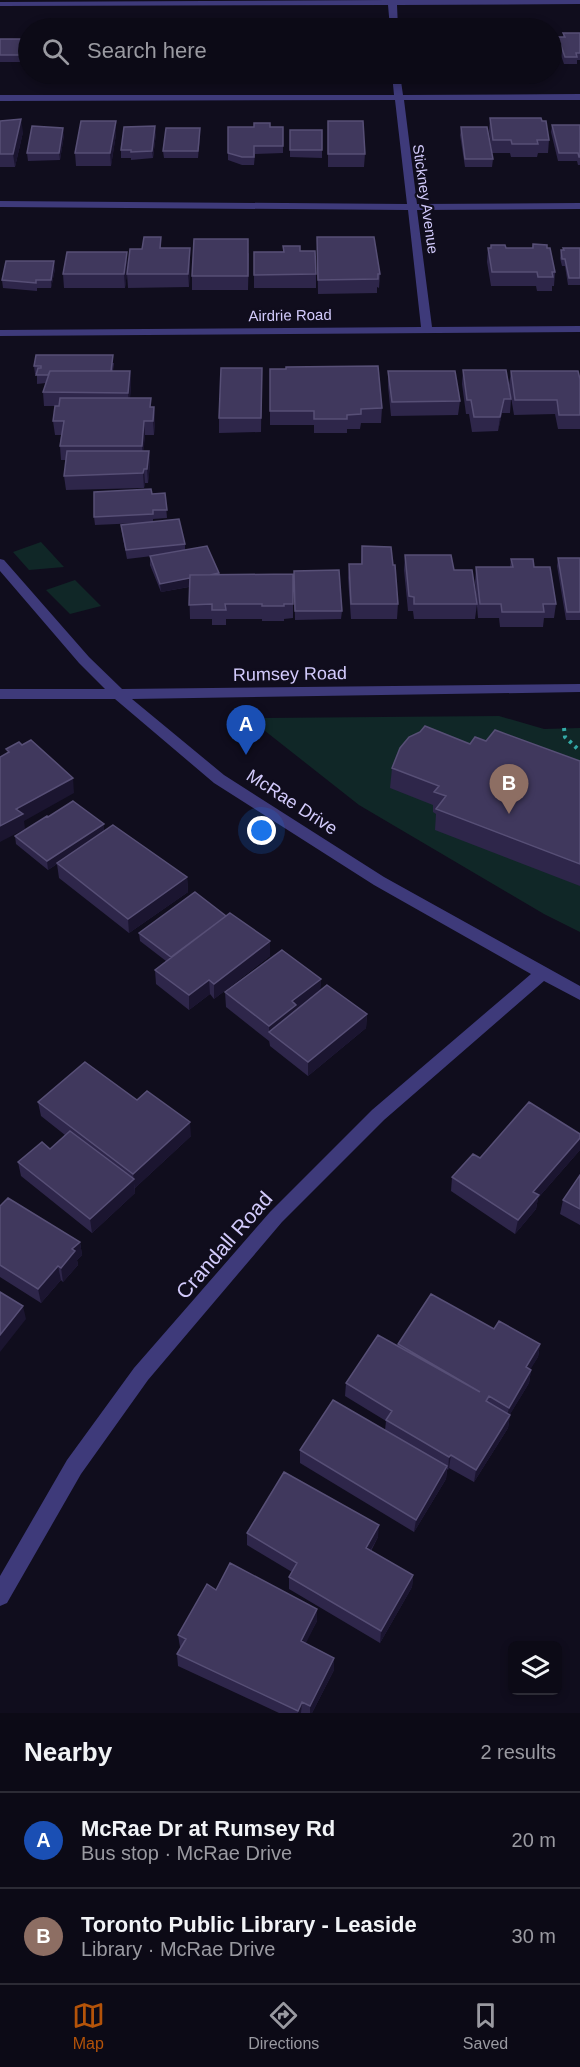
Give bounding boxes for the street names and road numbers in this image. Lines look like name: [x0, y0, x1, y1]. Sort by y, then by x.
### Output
street label: Stickney Avenue: [410, 143, 442, 255]
street label: Airdrie Road: [248, 306, 332, 324]
street label: Rumsey Road: [233, 663, 347, 685]
street label: McRae Drive: [243, 765, 341, 839]
street label: Crandall Road: [171, 1187, 277, 1303]

